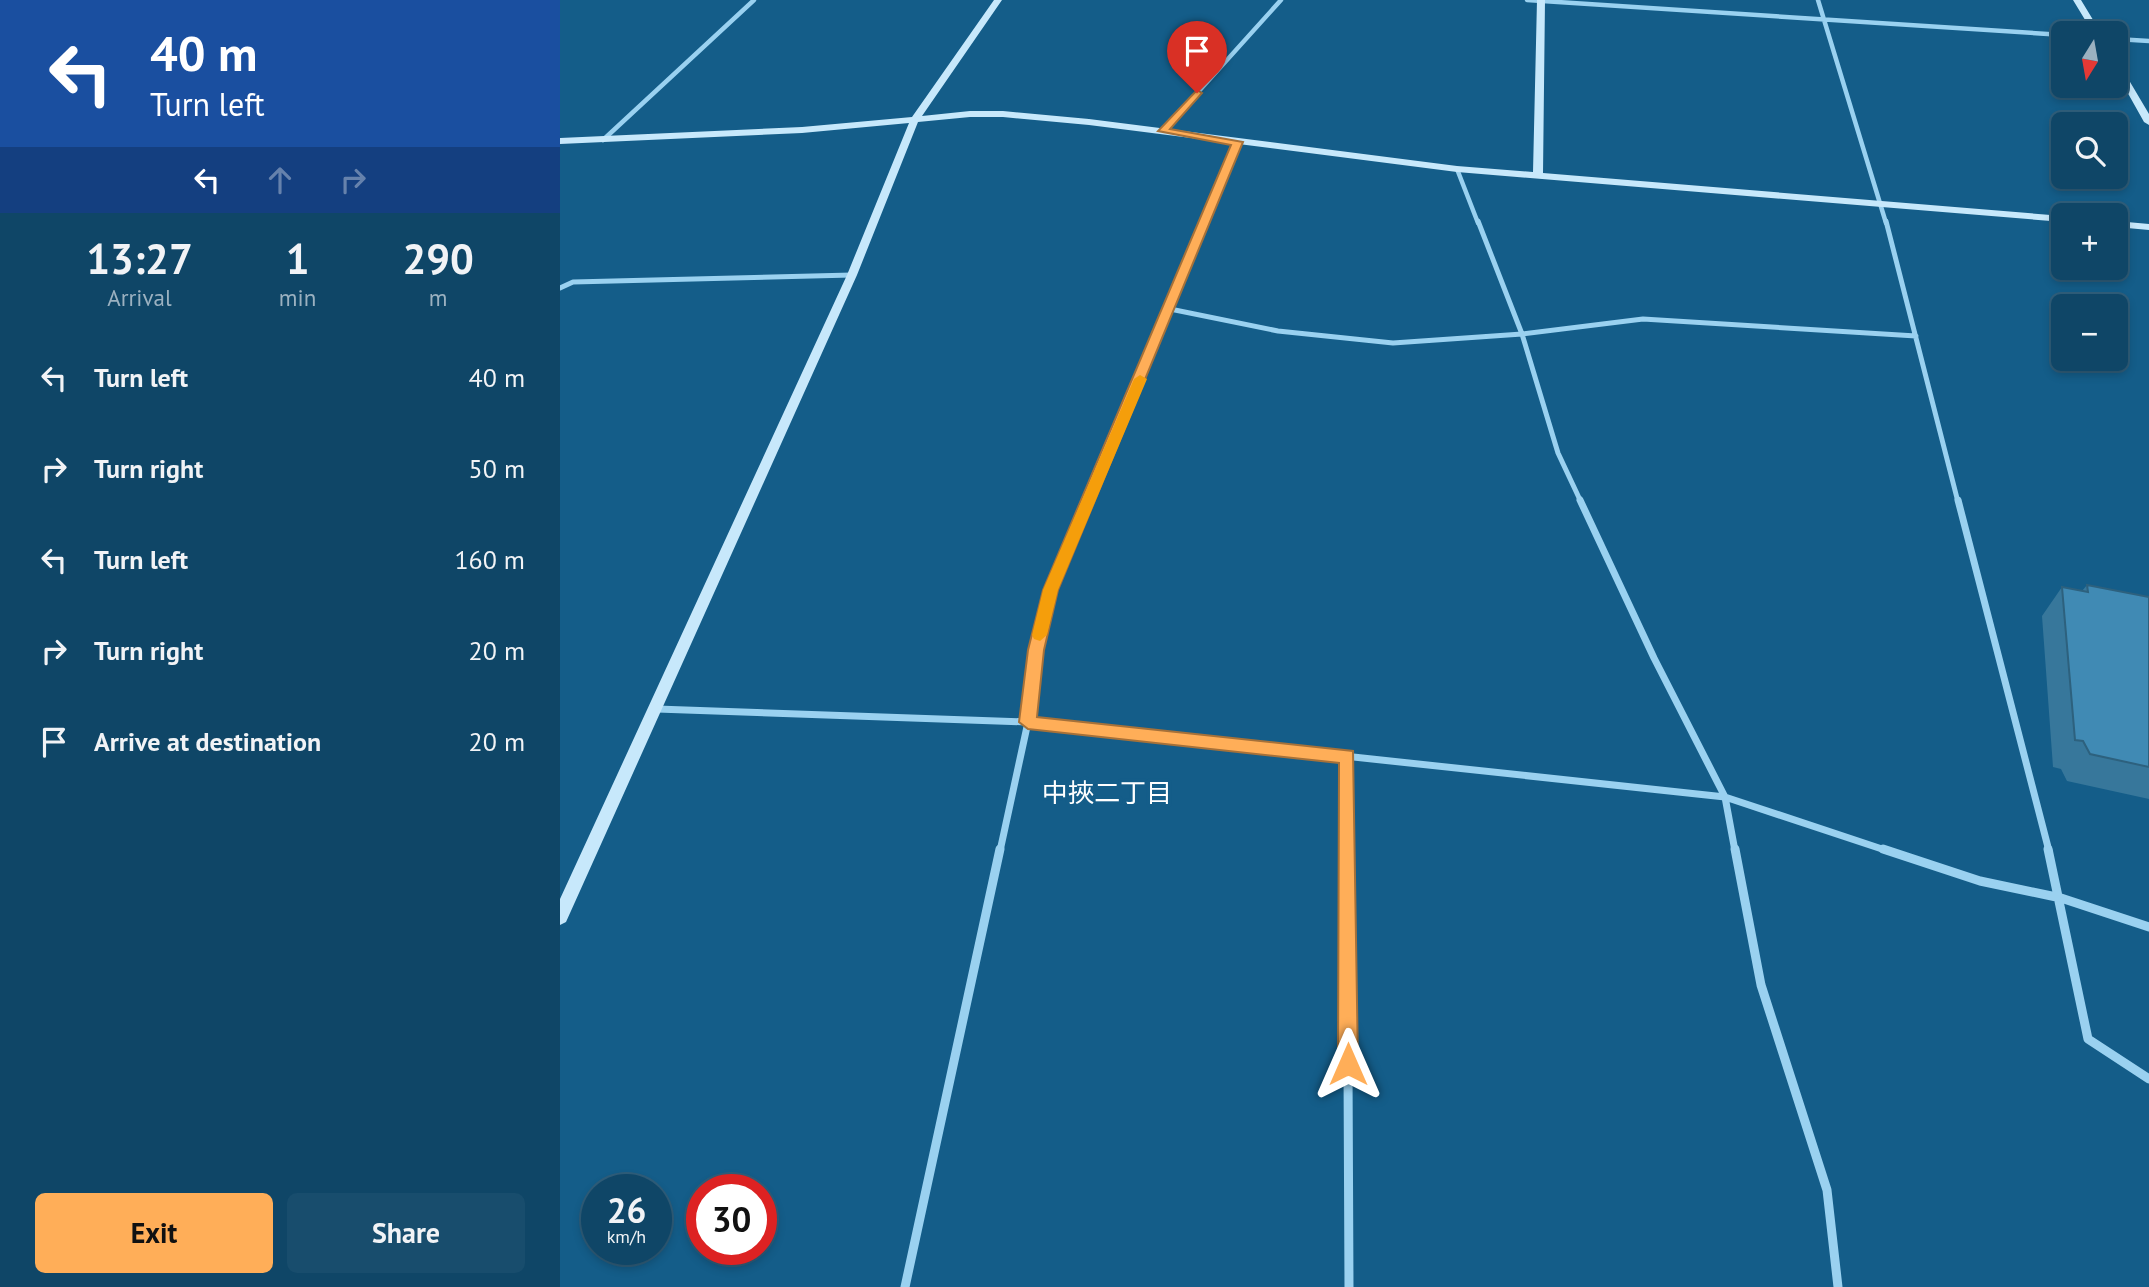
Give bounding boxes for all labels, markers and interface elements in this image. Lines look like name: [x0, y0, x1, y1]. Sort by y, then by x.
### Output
text: 40 m: [150, 21, 257, 85]
pin: [1167, 21, 1227, 93]
north arrow: [2051, 21, 2128, 98]
map controls: [2051, 21, 2128, 371]
icon: left: [35, 28, 126, 119]
icon: arrive: [1178, 32, 1216, 70]
text: Turn left: [150, 83, 265, 125]
button: search: [2051, 112, 2128, 189]
icon: left: [188, 161, 226, 199]
icon: ahead: [261, 161, 299, 199]
icon: right: [334, 161, 372, 199]
button: +: [2051, 203, 2128, 280]
text: 13:27: [86, 231, 193, 286]
text: 1: [286, 231, 309, 286]
text: 290: [402, 231, 474, 286]
text: Arrival: [107, 283, 172, 312]
text: min: [279, 283, 316, 312]
text: m: [429, 283, 447, 312]
button: −: [2051, 294, 2128, 371]
icon: left: [35, 359, 73, 397]
text: Turn left: [94, 361, 188, 394]
text: 40 m: [469, 361, 525, 394]
icon: right: [35, 450, 73, 488]
text: Turn right: [94, 452, 203, 485]
text: 50 m: [469, 452, 525, 485]
icon: left: [35, 541, 73, 579]
text: Turn left: [94, 543, 188, 576]
text: 160 m: [454, 543, 525, 576]
icon: right: [35, 632, 73, 670]
text: Turn right: [94, 634, 203, 667]
text: 20 m: [469, 634, 525, 667]
icon: arrive: [35, 723, 73, 761]
text: Arrive at destination: [94, 725, 321, 758]
text: 20 m: [469, 725, 525, 758]
district label: 中挾二丁目: [1042, 776, 1172, 809]
position arrow: [1311, 1027, 1385, 1101]
speed limit sign: 30: [686, 1174, 777, 1265]
text: 26: [607, 1187, 646, 1233]
button: Exit: [35, 1193, 273, 1273]
button: Share: [287, 1193, 525, 1273]
text: km/h: [607, 1225, 646, 1248]

